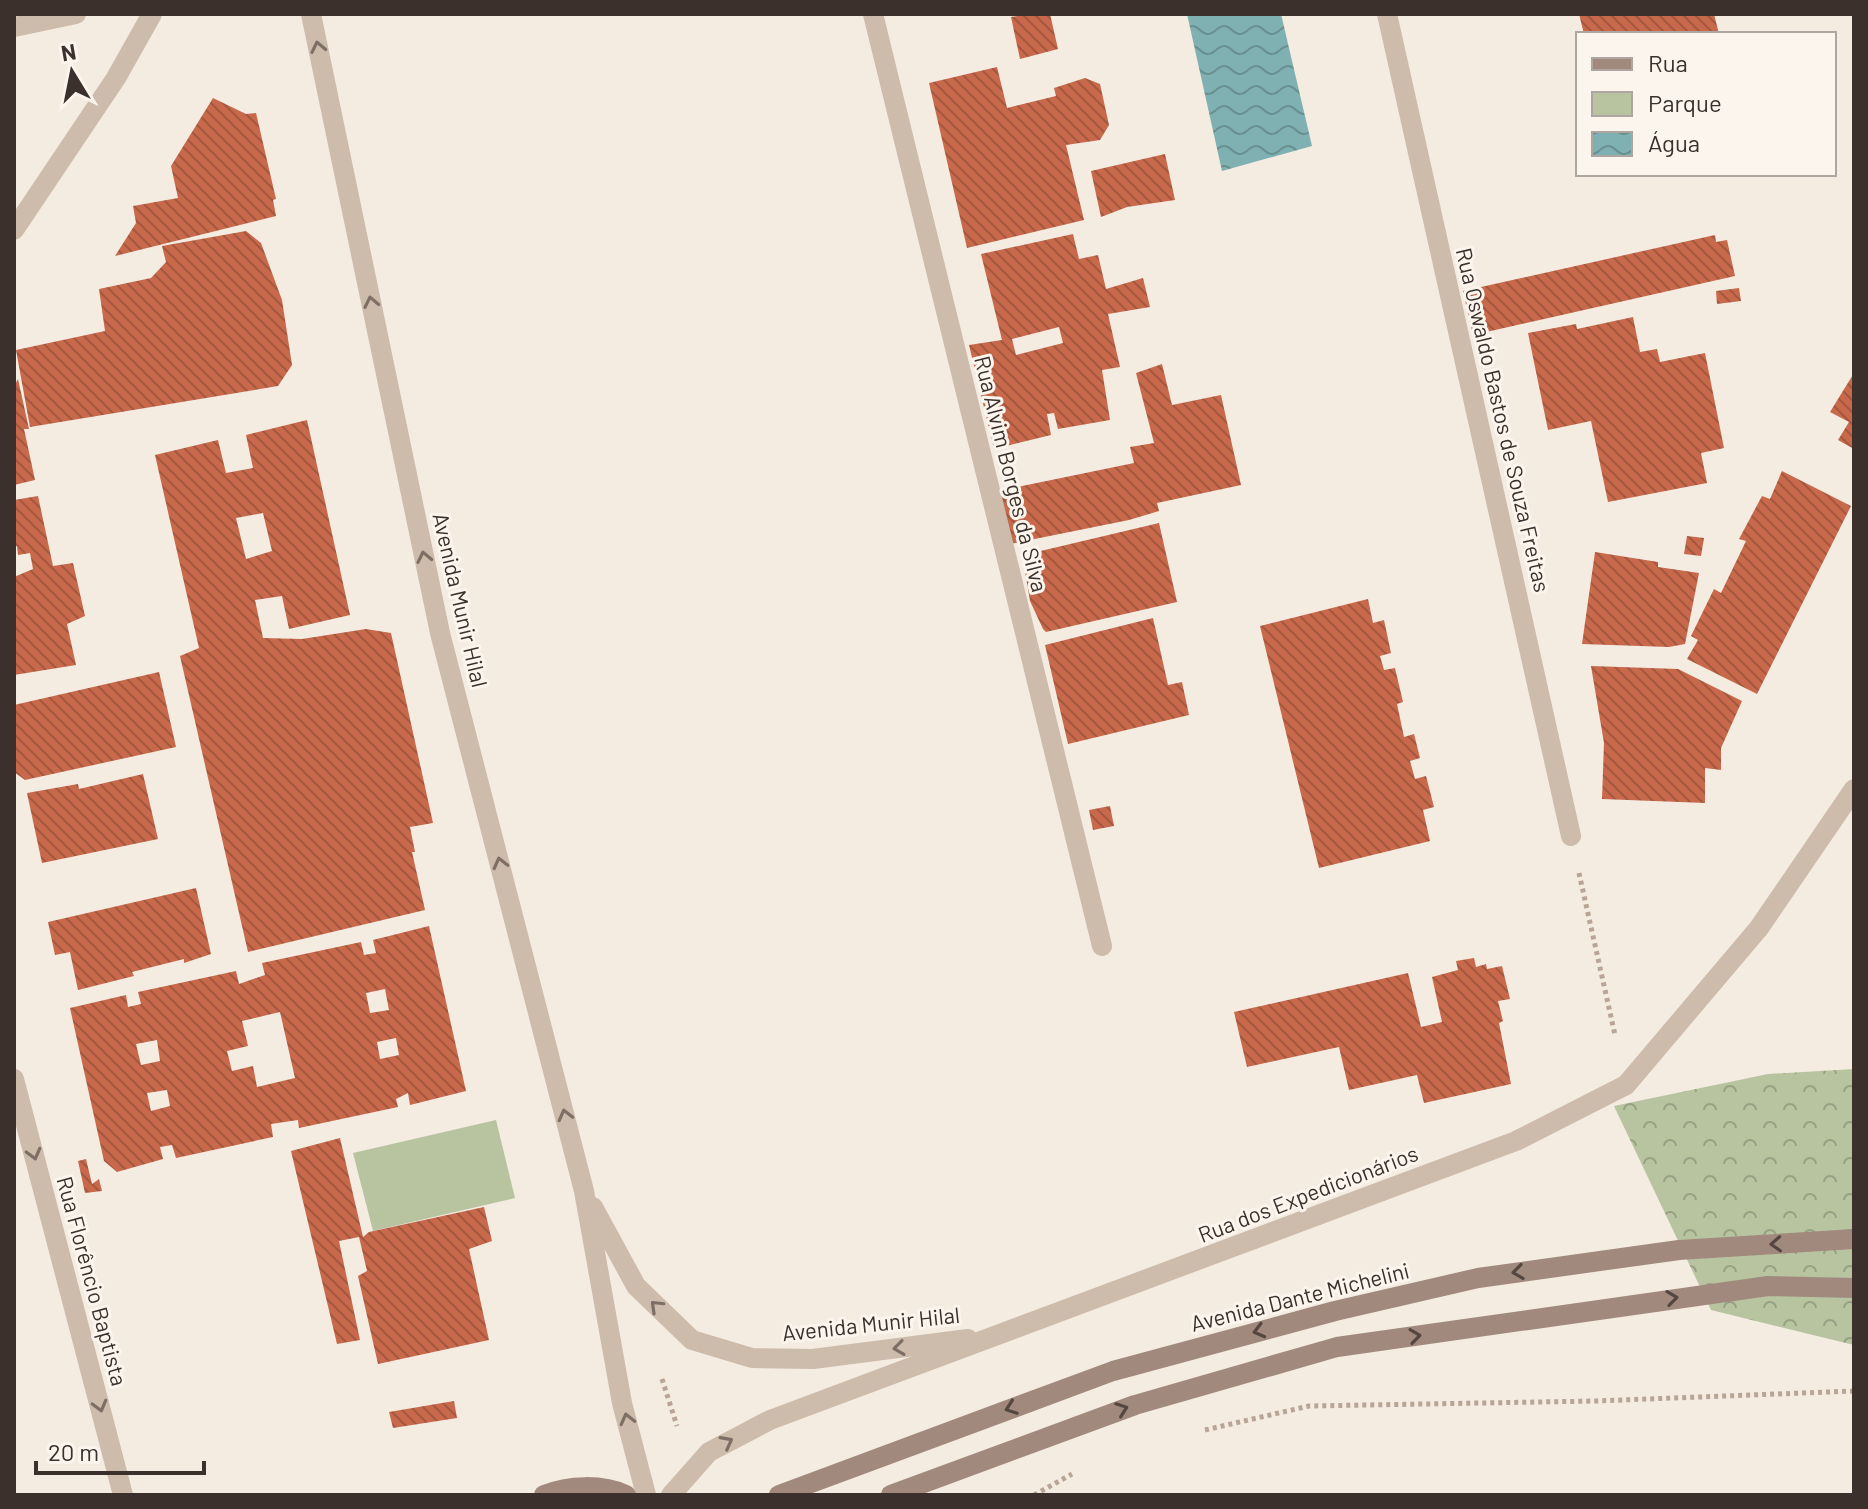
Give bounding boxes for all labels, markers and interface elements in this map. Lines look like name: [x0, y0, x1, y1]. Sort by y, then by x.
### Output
north arrow: [32, 32, 112, 112]
legend: [1576, 32, 1836, 176]
text: N: [59, 37, 78, 65]
one-way arrow: [311, 41, 328, 54]
text: Rua: [1648, 48, 1688, 77]
text: Parque: [1648, 88, 1722, 117]
text: Água: [1648, 128, 1700, 157]
street label: Rua Oswaldo Bastos de Souza Freitas: [1452, 245, 1556, 594]
one-way arrow: [363, 296, 380, 309]
street label: Rua Alvim Borges da Silva: [970, 353, 1054, 595]
street label: Avenida Munir Hilal: [428, 510, 494, 690]
one-way arrow: [416, 550, 433, 564]
one-way arrow: [492, 857, 509, 871]
one-way arrow: [557, 1109, 574, 1123]
street label: Rua dos Expedicionários: [1194, 1139, 1421, 1247]
one-way arrow: [24, 1147, 41, 1161]
street label: Rua Florêncio Baptista: [52, 1173, 133, 1388]
one-way arrow: [1769, 1235, 1782, 1252]
street label: Avenida Dante Michelini: [1188, 1256, 1412, 1336]
one-way arrow: [1511, 1263, 1525, 1280]
one-way arrow: [1665, 1290, 1679, 1307]
one-way arrow: [651, 1300, 665, 1315]
street label: Avenida Munir Hilal: [781, 1301, 961, 1345]
one-way arrow: [1253, 1322, 1267, 1338]
one-way arrow: [1408, 1328, 1422, 1345]
one-way arrow: [892, 1339, 906, 1356]
one-way arrow: [90, 1398, 107, 1412]
one-way arrow: [1005, 1398, 1019, 1415]
one-way arrow: [1114, 1403, 1128, 1419]
one-way arrow: [619, 1413, 636, 1427]
scale bar: [36, 1425, 204, 1475]
text: 20 m: [48, 1437, 99, 1466]
one-way arrow: [719, 1437, 734, 1452]

